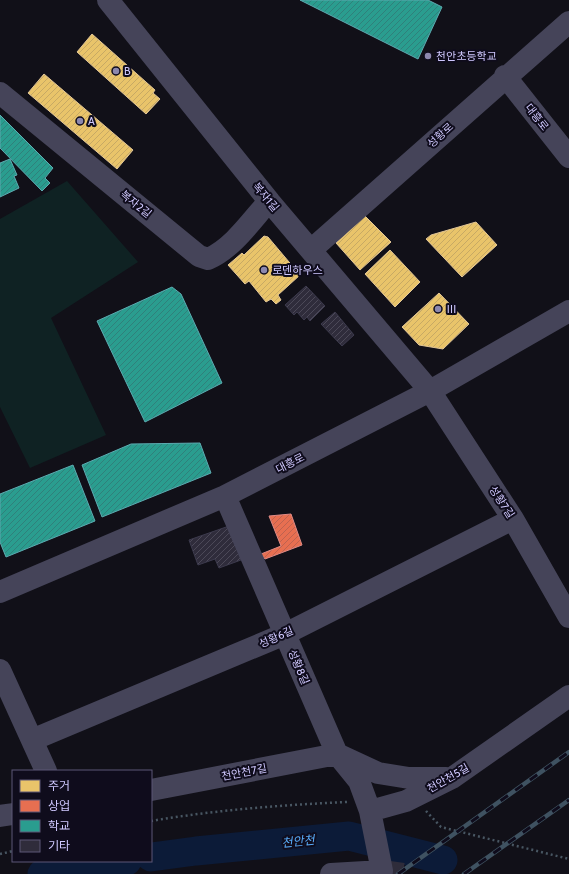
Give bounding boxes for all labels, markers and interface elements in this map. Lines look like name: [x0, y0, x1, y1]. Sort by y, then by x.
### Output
place label: 천안초등학교: [436, 49, 497, 63]
marker: 천안초등학교: [423, 51, 433, 61]
place label: B: [124, 64, 131, 78]
marker: B: [111, 66, 121, 76]
street label: 대흥로: [522, 101, 552, 133]
place label: A: [88, 114, 95, 128]
marker: A: [75, 116, 85, 126]
street label: 성황로: [424, 120, 456, 150]
street label: 복자1길: [250, 179, 282, 215]
street label: 복자2길: [118, 187, 154, 221]
place label: 로덴하우스: [272, 263, 323, 277]
marker: 로덴하우스: [259, 265, 269, 275]
place label: Ⅲ: [446, 302, 457, 316]
marker: Ⅲ: [433, 304, 443, 314]
street label: 대흥로: [273, 450, 307, 476]
street label: 성황7길: [486, 483, 518, 521]
street label: 성황6길: [256, 623, 296, 651]
street label: 성황8길: [285, 647, 313, 687]
street label: 천안천5길: [424, 760, 472, 796]
street label: 천안천7길: [220, 761, 268, 783]
legend: [12, 770, 152, 862]
text: 주거: [48, 778, 70, 793]
text: 상업: [48, 798, 70, 813]
text: 학교: [48, 818, 70, 833]
water label: 천안천: [281, 832, 317, 850]
text: 기타: [48, 838, 70, 853]

